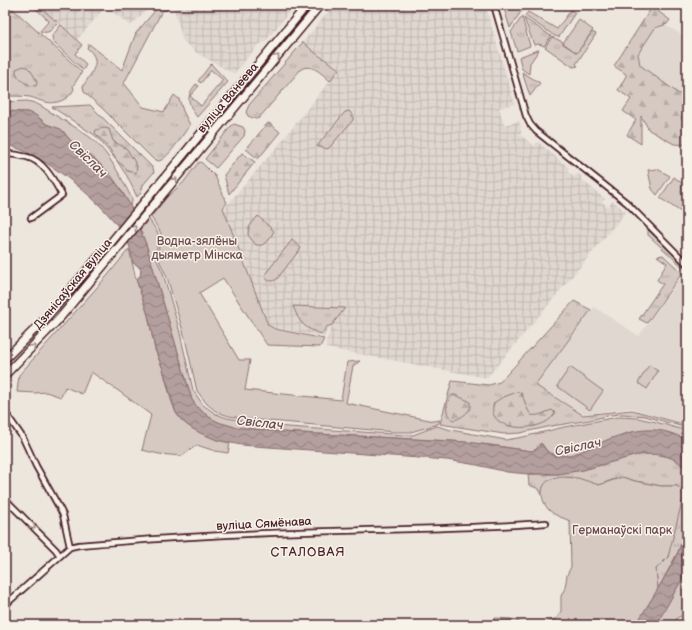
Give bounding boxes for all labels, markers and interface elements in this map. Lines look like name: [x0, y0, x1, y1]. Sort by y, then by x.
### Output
one-way arrow: [272, 54, 279, 61]
street label: вуліца Ванеева: [194, 60, 262, 136]
water label: Свіслач: [66, 137, 111, 181]
one-way arrow: [170, 177, 177, 184]
one-way arrow: [130, 226, 137, 233]
park label: Водна-зялёны дыяметр Мінска: [151, 234, 243, 263]
street label: Дзянісаўская вуліца: [31, 236, 115, 332]
one-way arrow: [28, 344, 35, 352]
water label: Свіслач: [236, 413, 284, 433]
water label: Свіслач: [553, 434, 603, 460]
street label: вуліца Сямёнава: [216, 514, 312, 534]
one-way arrow: [28, 522, 36, 529]
park label: Германаўскі парк: [572, 523, 673, 538]
district label: СТАЛОВАЯ: [270, 544, 346, 560]

